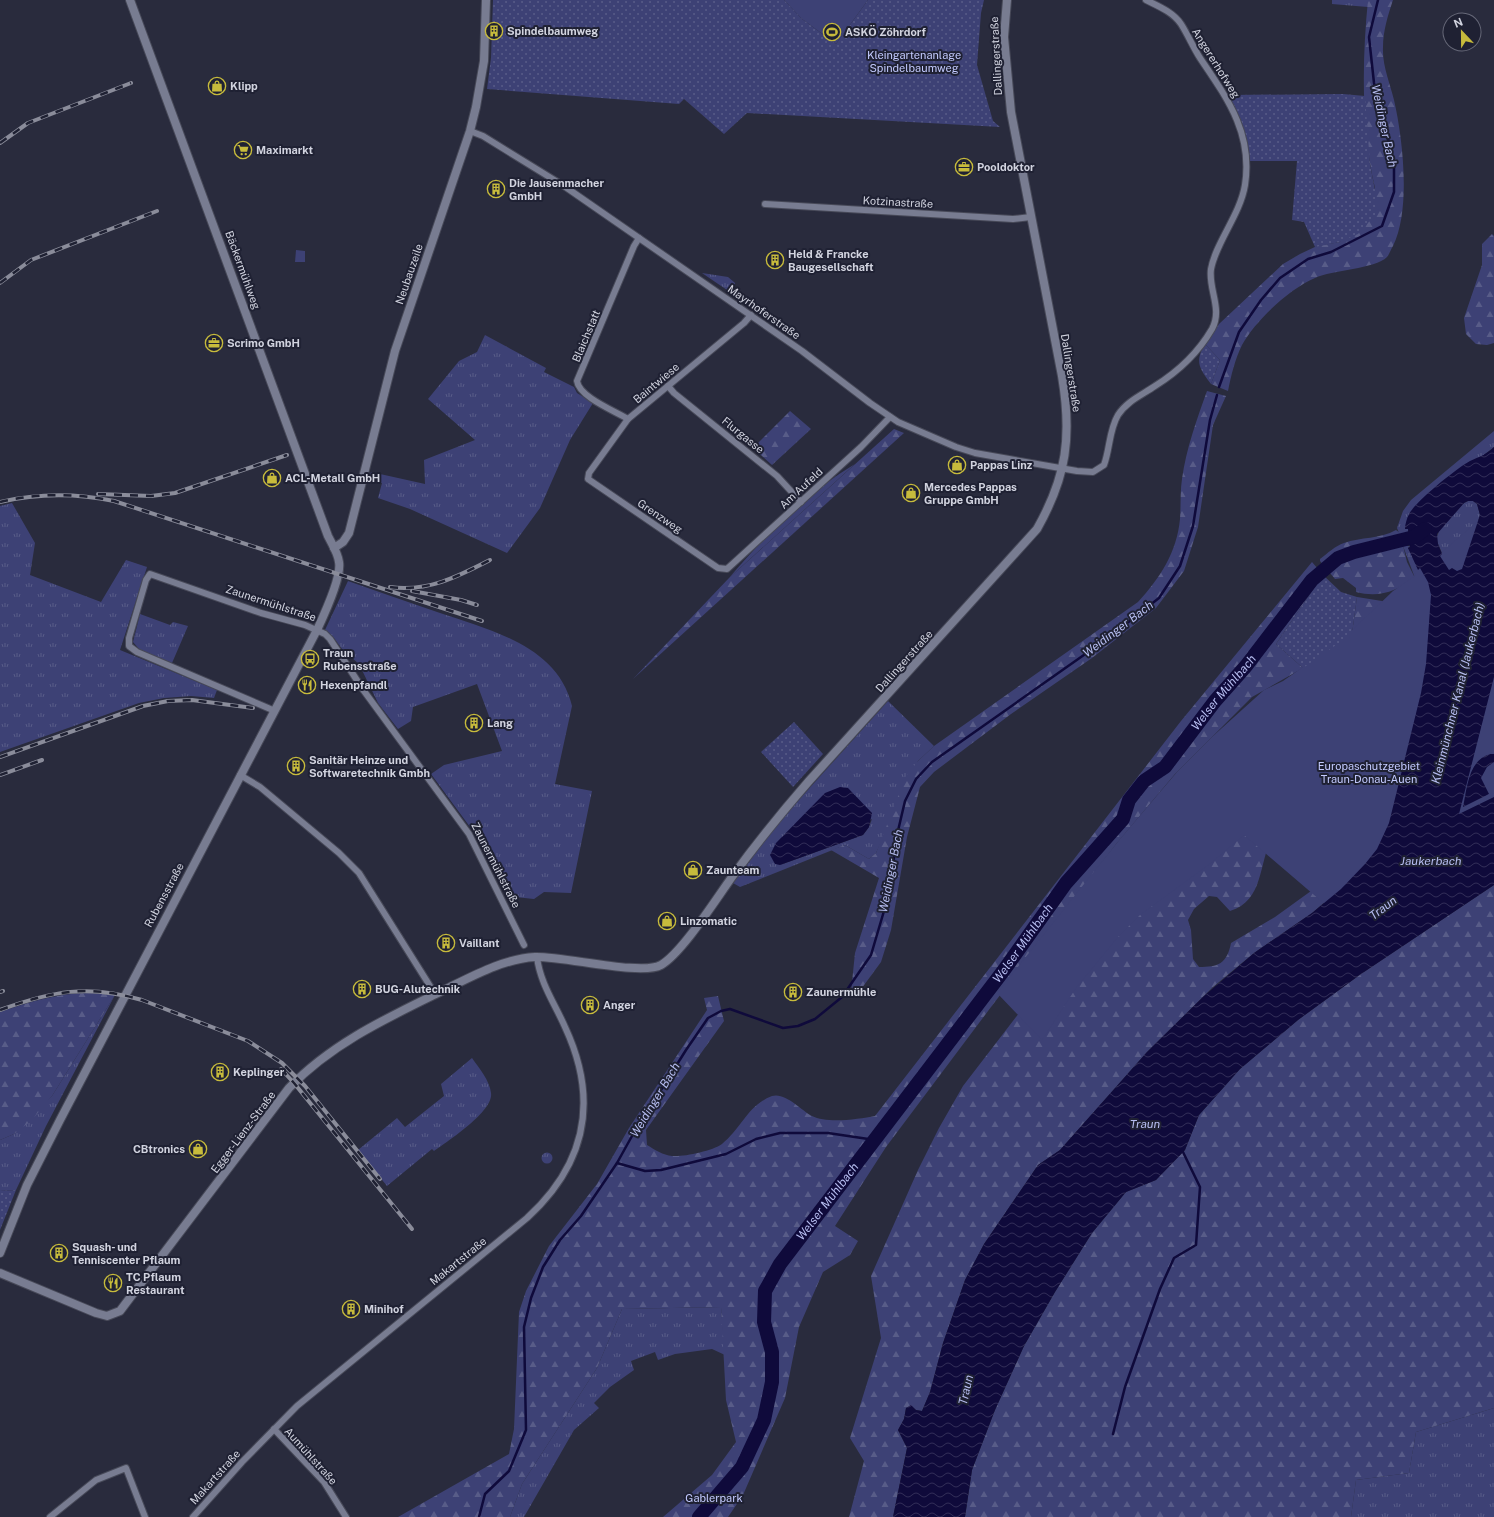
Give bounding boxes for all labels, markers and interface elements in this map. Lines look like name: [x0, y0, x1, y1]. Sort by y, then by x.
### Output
north arrow: [1442, 12, 1482, 52]
street label: Dallingerstraße: [988, 16, 1004, 96]
text: N: [1452, 16, 1464, 30]
building icon: Spindelbaumweg: [484, 21, 504, 41]
sports icon: ASKÖ Zöhrdorf: [822, 22, 842, 42]
place label: ASKÖ Zöhrdorf: [845, 24, 927, 38]
place label: Spindelbaumweg: [507, 25, 598, 37]
street label: Angererhofweg: [1190, 26, 1242, 100]
park label: Kleingartenanlage Spindelbaumweg: [867, 49, 961, 74]
shop icon: Klipp: [207, 76, 227, 96]
place label: Klipp: [230, 80, 258, 92]
water label: Weidinger Bach: [1368, 83, 1400, 169]
supermarket icon: Maximarkt: [233, 140, 253, 160]
place label: Maximarkt: [256, 144, 314, 156]
office icon: Pooldoktor: [954, 157, 974, 177]
place label: Pooldoktor: [977, 161, 1035, 173]
place label: Die Jausenmacher GmbH: [509, 177, 604, 202]
building icon: Die Jausenmacher GmbH: [486, 179, 506, 199]
street label: Kotzinastraße: [862, 194, 934, 210]
street label: Bäckermühlweg: [223, 229, 263, 311]
street label: Neubauzeile: [393, 242, 425, 306]
place label: Held & Francke Baugesellschaft: [788, 248, 874, 273]
building icon: Held & Francke Baugesellschaft: [765, 250, 785, 270]
street label: Mayrhoferstraße: [726, 283, 802, 341]
street label: Blaichstatt: [570, 308, 602, 364]
office icon: Scrimo GmbH: [204, 333, 224, 353]
street label: Dallingerstraße: [1059, 333, 1083, 413]
place label: Scrimo GmbH: [227, 337, 300, 349]
street label: Baintwiese: [631, 360, 681, 406]
street label: Flurgasse: [720, 415, 766, 455]
shop icon: Pappas Linz: [947, 455, 967, 475]
place label: Pappas Linz: [970, 459, 1033, 471]
street label: Am Aufeld: [777, 465, 825, 511]
shop icon: ACL-Metall GmbH: [262, 468, 282, 488]
place label: ACL-Metall GmbH: [285, 472, 380, 484]
place label: Mercedes Pappas Gruppe GmbH: [924, 481, 1017, 506]
shop icon: Mercedes Pappas Gruppe GmbH: [901, 483, 921, 503]
street label: Grenzweg: [635, 497, 685, 535]
street label: Zaunermühlstraße: [224, 583, 318, 623]
water label: Weidinger Bach: [1080, 598, 1156, 660]
water label: Kleinmünchner Kanal (Jaukerbach): [1429, 601, 1487, 785]
street label: Dallingerstraße: [873, 628, 935, 694]
place label: Traun Rubensstraße: [323, 647, 397, 672]
bus stop icon: Traun Rubensstraße: [300, 649, 320, 669]
water label: Welser Mühlbach: [1188, 652, 1259, 733]
restaurant icon: Hexenpfandl: [297, 675, 317, 695]
place label: Hexenpfandl: [320, 679, 388, 691]
building icon: Lang: [464, 713, 484, 733]
place label: Lang: [487, 717, 513, 729]
place label: Sanitär Heinze und Softwaretechnik Gmbh: [309, 754, 430, 779]
building icon: Sanitär Heinze und Softwaretechnik Gmbh: [286, 756, 306, 776]
park label: Europaschutzgebiet Traun-Donau-Auen: [1318, 760, 1420, 785]
street label: Zaunermühlstraße: [469, 820, 523, 910]
water label: Weidinger Bach: [876, 828, 906, 914]
water label: Jaukerbach: [1400, 854, 1462, 868]
shop icon: Zaunteam: [683, 860, 703, 880]
street label: Rubensstraße: [142, 861, 186, 929]
place label: Zaunteam: [706, 864, 760, 876]
water label: Traun: [1367, 893, 1400, 923]
water label: Welser Mühlbach: [990, 901, 1056, 985]
shop icon: Linzomatic: [657, 911, 677, 931]
place label: Linzomatic: [680, 915, 737, 927]
building icon: Vaillant: [436, 933, 456, 953]
place label: Vaillant: [459, 937, 500, 949]
building icon: BUG-Alutechnik: [352, 979, 372, 999]
building icon: Zaunermühle: [783, 982, 803, 1002]
place label: BUG-Alutechnik: [375, 983, 461, 995]
place label: Zaunermühle: [806, 986, 876, 998]
building icon: Anger: [580, 995, 600, 1015]
place label: Anger: [603, 999, 636, 1011]
water label: Weidinger Bach: [627, 1060, 683, 1140]
building icon: Keplinger: [210, 1062, 230, 1082]
place label: Keplinger: [233, 1066, 285, 1078]
street label: Egger-Lienz-Straße: [208, 1089, 278, 1175]
water label: Traun: [1130, 1117, 1161, 1131]
shop icon: CBtronics: [188, 1139, 208, 1159]
place label: CBtronics: [133, 1143, 185, 1155]
water label: Welser Mühlbach: [794, 1160, 862, 1243]
street label: Makartstraße: [427, 1235, 489, 1287]
place label: Squash- und Tenniscenter Pflaum: [72, 1241, 180, 1266]
building icon: Squash- und Tenniscenter Pflaum: [49, 1243, 69, 1263]
place label: TC Pflaum Restaurant: [126, 1271, 185, 1296]
restaurant icon: TC Pflaum Restaurant: [103, 1273, 123, 1293]
building icon: Minihof: [341, 1299, 361, 1319]
place label: Minihof: [364, 1303, 404, 1315]
water label: Traun: [956, 1373, 976, 1407]
street label: Aumühlstraße: [282, 1425, 340, 1487]
street label: Makartstraße: [187, 1447, 243, 1507]
park label: Gablerpark: [685, 1492, 743, 1504]

